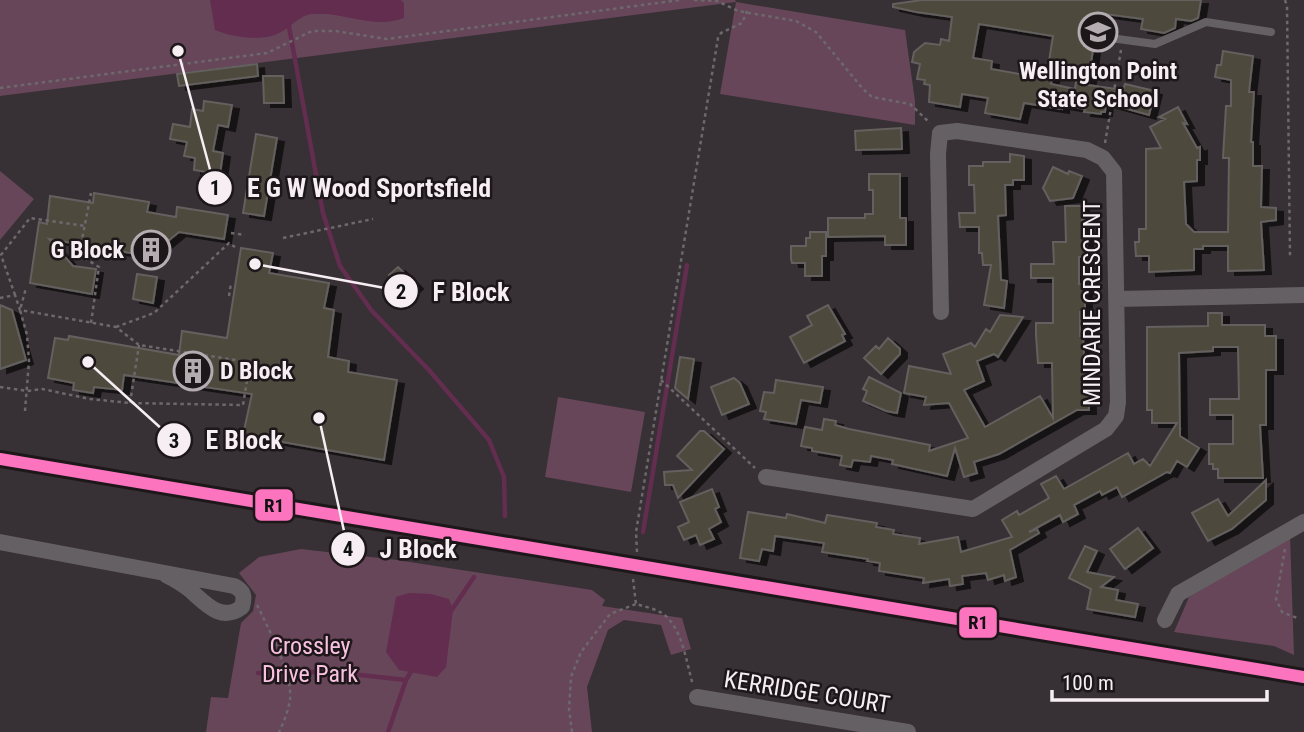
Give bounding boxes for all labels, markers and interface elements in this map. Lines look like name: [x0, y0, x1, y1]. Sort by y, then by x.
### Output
school or university icon: Wellington Point State School: [1077, 11, 1119, 53]
place label: Wellington Point State School: [1019, 57, 1177, 113]
callout: E G W Wood Sportsfield: [198, 164, 505, 211]
text: E G W Wood Sportsfield: [247, 173, 491, 203]
text: 1: [210, 176, 220, 200]
street label: MINDARIE CRESCENT: [1078, 200, 1106, 406]
building icon: G Block: [130, 229, 172, 271]
place label: G Block: [50, 236, 125, 264]
callout: F Block: [384, 268, 524, 315]
text: F Block: [433, 277, 510, 307]
text: 2: [396, 280, 406, 304]
building icon: D Block: [172, 350, 214, 392]
place label: D Block: [220, 357, 294, 385]
callout: E Block: [157, 417, 297, 464]
text: E Block: [205, 425, 283, 455]
text: 3: [169, 429, 179, 453]
line badge: R1: [254, 488, 294, 522]
text: R1: [264, 494, 284, 517]
callout: J Block: [330, 525, 470, 572]
text: J Block: [379, 534, 457, 564]
text: 4: [343, 537, 353, 561]
line badge: R1: [958, 606, 998, 639]
text: R1: [968, 611, 988, 634]
park label: Crossley Drive Park: [262, 632, 358, 688]
scale bar: [1052, 658, 1267, 702]
street label: KERRIDGE COURT: [722, 665, 892, 719]
text: 100 m: [1062, 671, 1114, 695]

